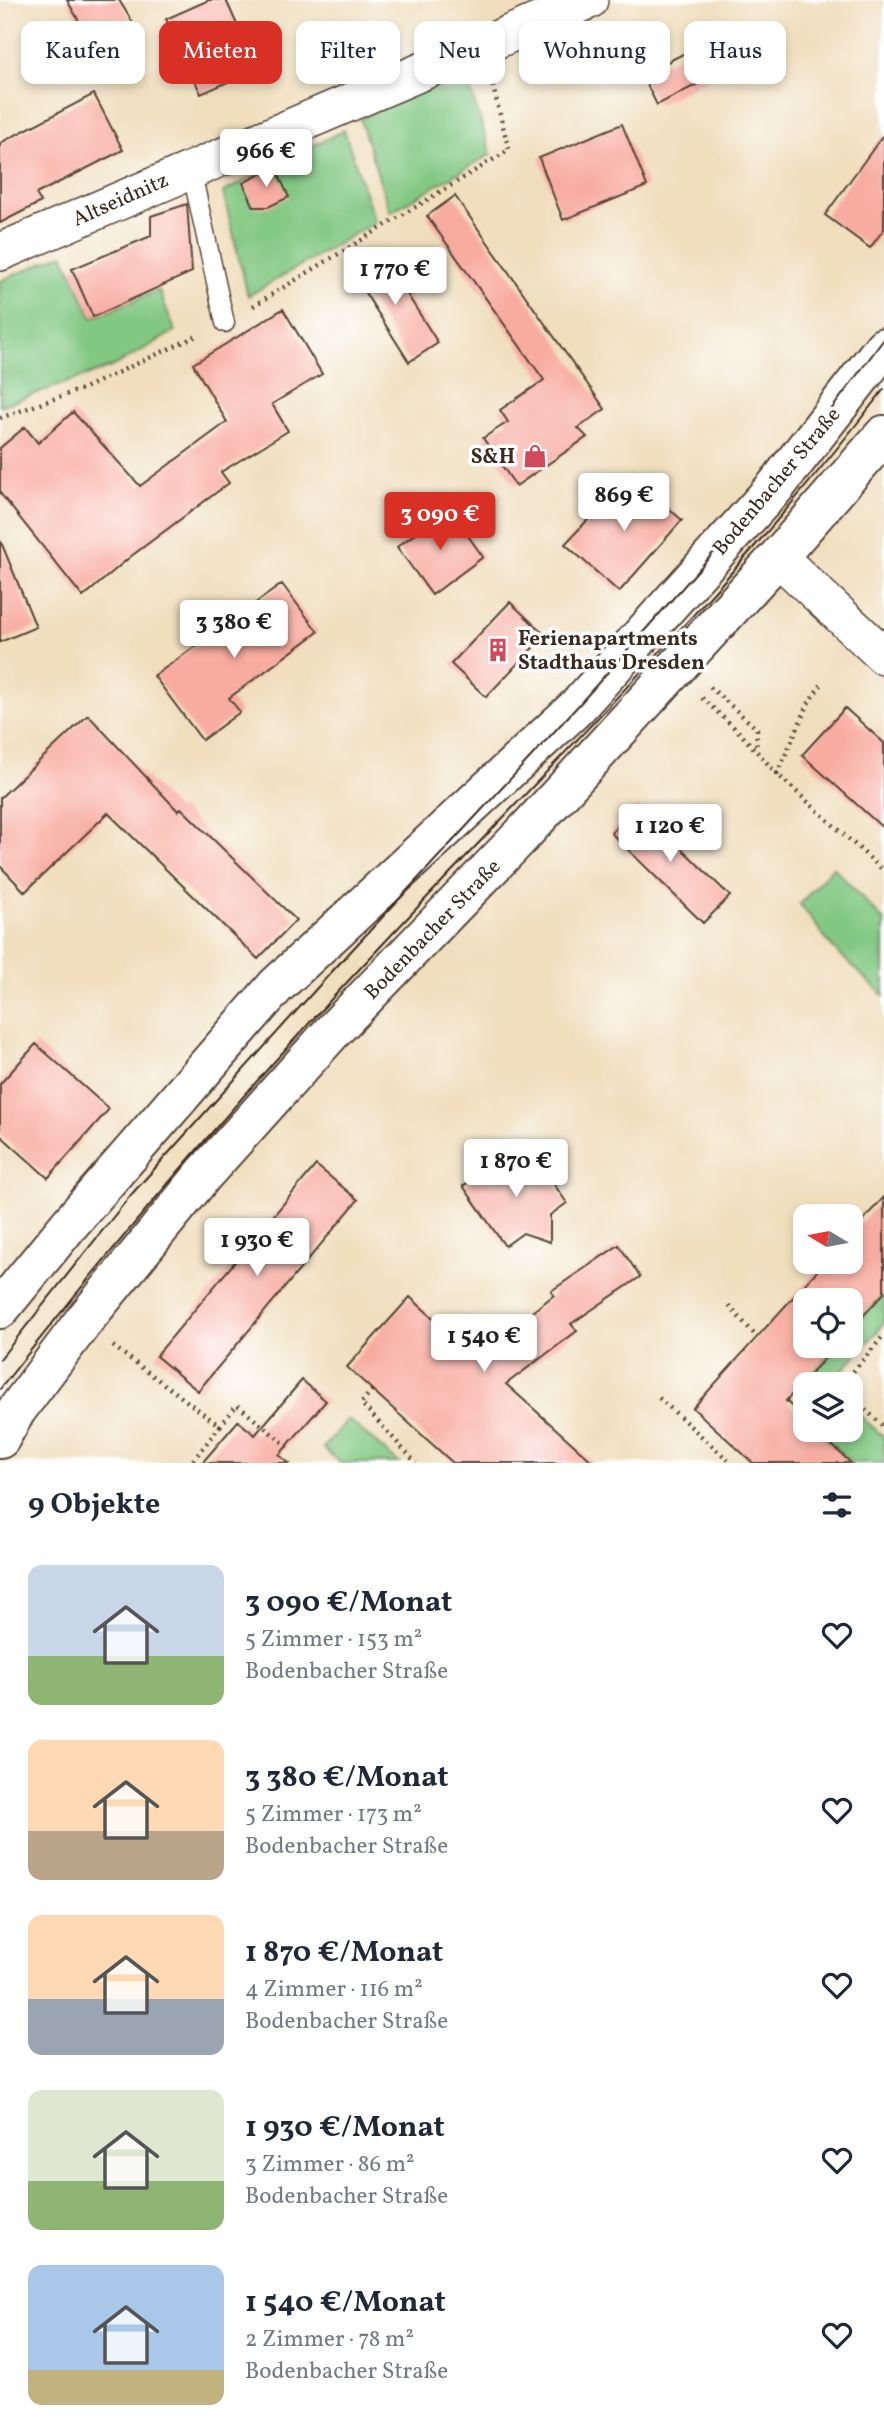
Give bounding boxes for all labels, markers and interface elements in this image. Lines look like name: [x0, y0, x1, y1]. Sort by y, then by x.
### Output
chip: Kaufen: [21, 21, 145, 84]
chip: Mieten: [159, 21, 282, 84]
chip: Filter: [296, 21, 400, 84]
chip: Neu: [414, 21, 505, 84]
chip: Wohnung: [519, 21, 670, 84]
chip: Haus: [684, 21, 786, 84]
pin: 966 €: [217, 130, 315, 189]
text: 966 €: [236, 136, 296, 168]
street label: Altseidnitz: [68, 166, 173, 234]
pin: 1 770 €: [330, 247, 460, 307]
text: 1 770 €: [360, 254, 430, 286]
street label: Bodenbacher Straße: [706, 402, 848, 562]
shop icon: S&H: [521, 442, 549, 470]
place label: S&H: [471, 443, 515, 472]
pin: 869 €: [575, 474, 673, 533]
text: 869 €: [594, 480, 654, 512]
pin: 3 090 €: [375, 492, 505, 552]
text: 3 090 €: [400, 499, 480, 531]
pin: 3 380 €: [169, 600, 299, 660]
text: 3 380 €: [196, 607, 272, 639]
place label: Ferienapartments Stadthaus Dresden: [518, 625, 705, 678]
building icon: Ferienapartments Stadthaus Dresden: [484, 636, 512, 664]
pin: 1 120 €: [605, 804, 735, 864]
text: 1 120 €: [635, 811, 705, 843]
street label: Bodenbacher Straße: [358, 853, 508, 1007]
pin: 1 870 €: [451, 1140, 581, 1199]
text: 1 870 €: [480, 1146, 552, 1178]
north arrow: [793, 1204, 863, 1274]
map controls: [793, 1204, 863, 1442]
pin: 1 930 €: [192, 1218, 322, 1278]
text: 1 930 €: [220, 1225, 294, 1257]
button: locate: [793, 1288, 863, 1358]
pin: 1 540 €: [419, 1314, 549, 1374]
text: 1 540 €: [447, 1321, 521, 1353]
button: layers: [793, 1372, 863, 1442]
text: 9 Objekte: [28, 1484, 160, 1526]
icon: filters: [818, 1486, 856, 1524]
text: 3 090 €/Monat: [245, 1582, 452, 1624]
icon: home: [84, 1593, 168, 1677]
icon: heart: [818, 1616, 856, 1654]
text: 5 Zimmer · 153 m²: [245, 1624, 422, 1656]
text: Bodenbacher Straße: [245, 1656, 448, 1688]
text: 3 380 €/Monat: [245, 1757, 449, 1799]
icon: home: [84, 1768, 168, 1852]
icon: heart: [818, 1791, 856, 1829]
text: 5 Zimmer · 173 m²: [245, 1799, 422, 1831]
text: Bodenbacher Straße: [245, 1831, 448, 1863]
text: 1 870 €/Monat: [245, 1932, 443, 1974]
icon: home: [84, 1943, 168, 2027]
icon: heart: [818, 1966, 856, 2004]
text: 4 Zimmer · 116 m²: [245, 1974, 423, 2006]
text: Bodenbacher Straße: [245, 2006, 448, 2038]
text: 1 930 €/Monat: [245, 2107, 445, 2149]
icon: home: [84, 2118, 168, 2202]
icon: heart: [818, 2141, 856, 2179]
text: 3 Zimmer · 86 m²: [245, 2149, 415, 2181]
text: Bodenbacher Straße: [245, 2181, 448, 2213]
text: 1 540 €/Monat: [245, 2282, 446, 2324]
icon: home: [84, 2293, 168, 2377]
icon: heart: [818, 2316, 856, 2354]
text: 2 Zimmer · 78 m²: [245, 2324, 414, 2356]
text: Bodenbacher Straße: [245, 2356, 448, 2388]

